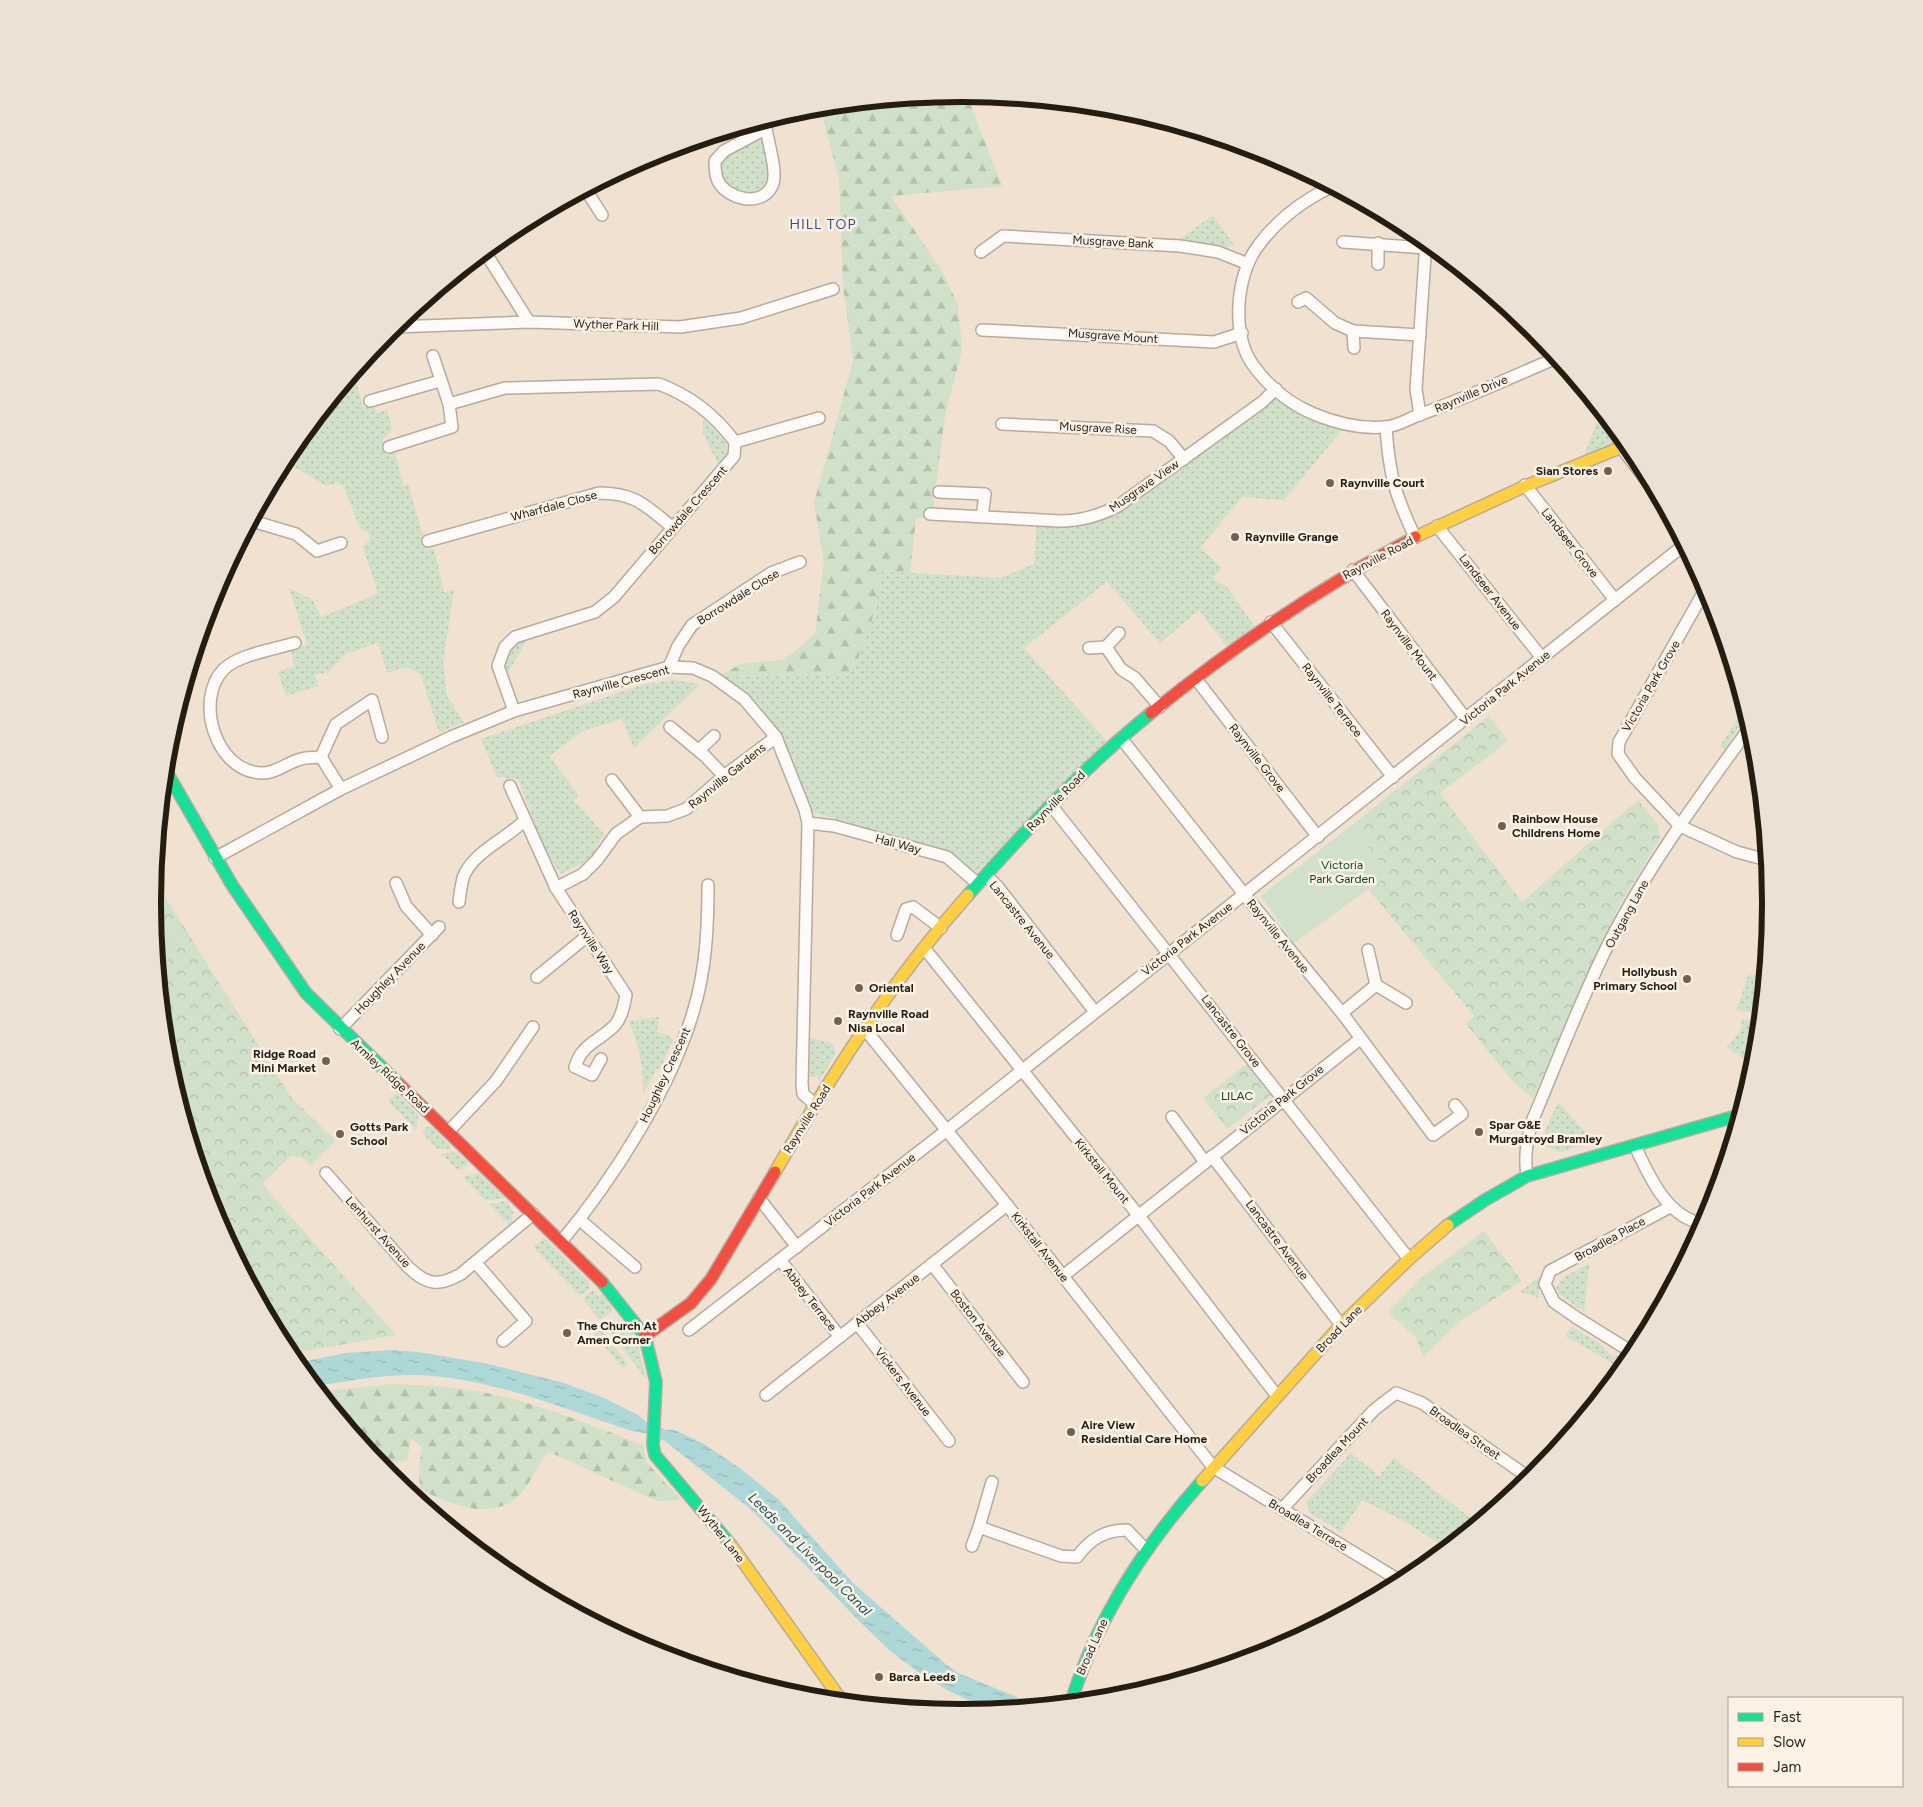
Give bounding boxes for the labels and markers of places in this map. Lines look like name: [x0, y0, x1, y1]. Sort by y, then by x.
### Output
place label: Sian Stores: [1536, 464, 1598, 478]
marker: Sian Stores: [1602, 465, 1614, 477]
place label: Raynville Court: [1340, 476, 1425, 490]
marker: Raynville Court: [1324, 477, 1336, 489]
place label: Raynville Grange: [1245, 530, 1339, 544]
marker: Raynville Grange: [1229, 531, 1241, 543]
place label: Rainbow House Childrens Home: [1512, 812, 1601, 840]
marker: Rainbow House Childrens Home: [1496, 820, 1508, 832]
place label: Hollybush Primary School: [1593, 965, 1677, 993]
marker: Hollybush Primary School: [1681, 973, 1693, 985]
place label: Oriental: [869, 981, 914, 995]
marker: Oriental: [853, 982, 865, 994]
place label: Raynville Road Nisa Local: [848, 1007, 929, 1035]
marker: Raynville Road Nisa Local: [832, 1015, 844, 1027]
place label: Ridge Road Mini Market: [251, 1047, 316, 1075]
marker: Ridge Road Mini Market: [320, 1055, 332, 1067]
place label: Spar G&E Murgatroyd Bramley: [1489, 1118, 1602, 1146]
place label: Gotts Park School: [350, 1120, 409, 1148]
marker: Spar G&E Murgatroyd Bramley: [1473, 1126, 1485, 1138]
marker: Gotts Park School: [334, 1128, 346, 1140]
place label: The Church At Amen Corner: [577, 1319, 657, 1347]
marker: The Church At Amen Corner: [561, 1327, 573, 1339]
place label: Aire View Residential Care Home: [1081, 1418, 1207, 1446]
marker: Aire View Residential Care Home: [1065, 1426, 1077, 1438]
place label: Barca Leeds: [889, 1670, 956, 1684]
marker: Barca Leeds: [873, 1671, 885, 1683]

